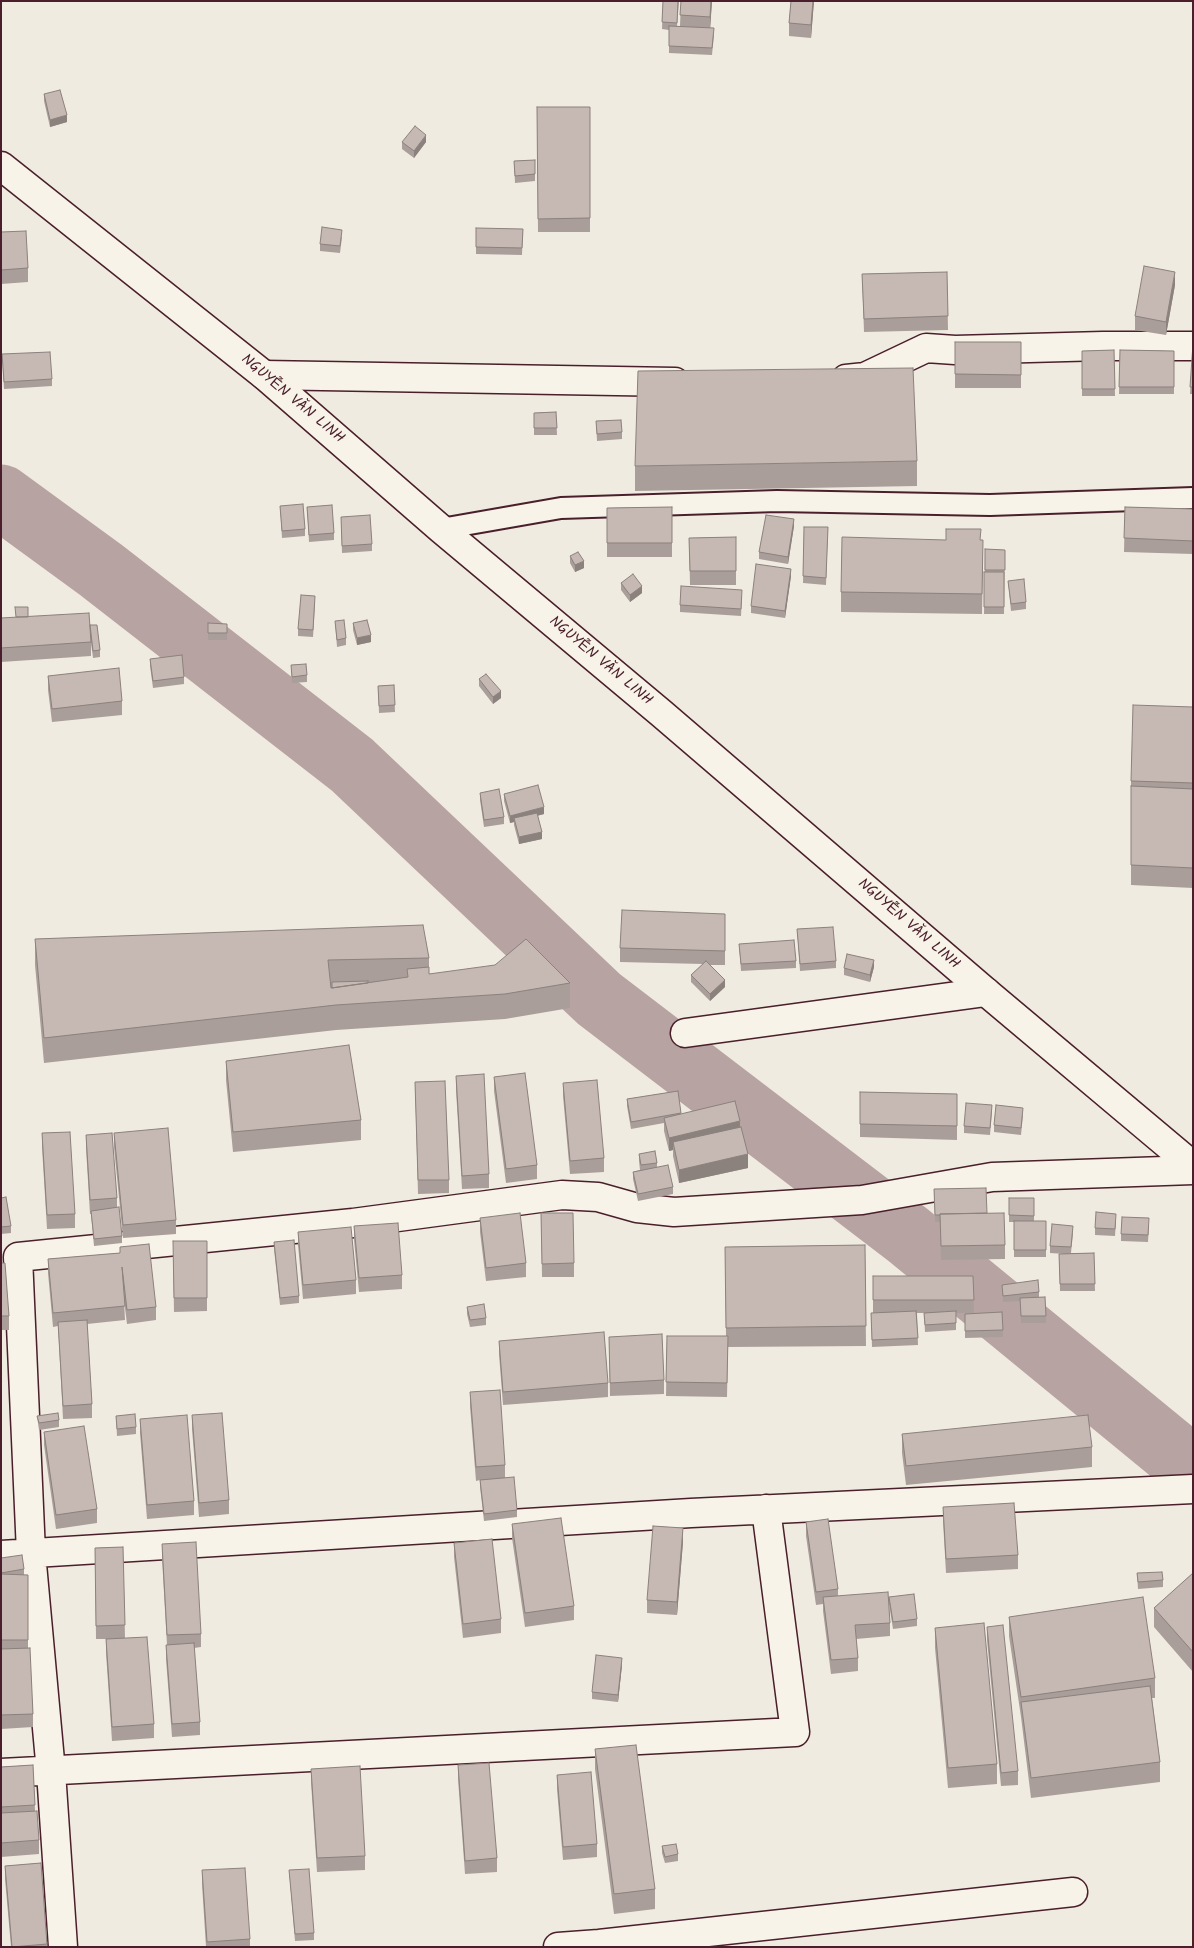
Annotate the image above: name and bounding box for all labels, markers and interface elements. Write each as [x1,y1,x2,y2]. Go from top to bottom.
street label: NGUYỄN VĂN LINH [237,352,347,448]
street label: NGUYỄN VĂN LINH [545,614,655,710]
street label: NGUYỄN VĂN LINH [853,876,963,974]

